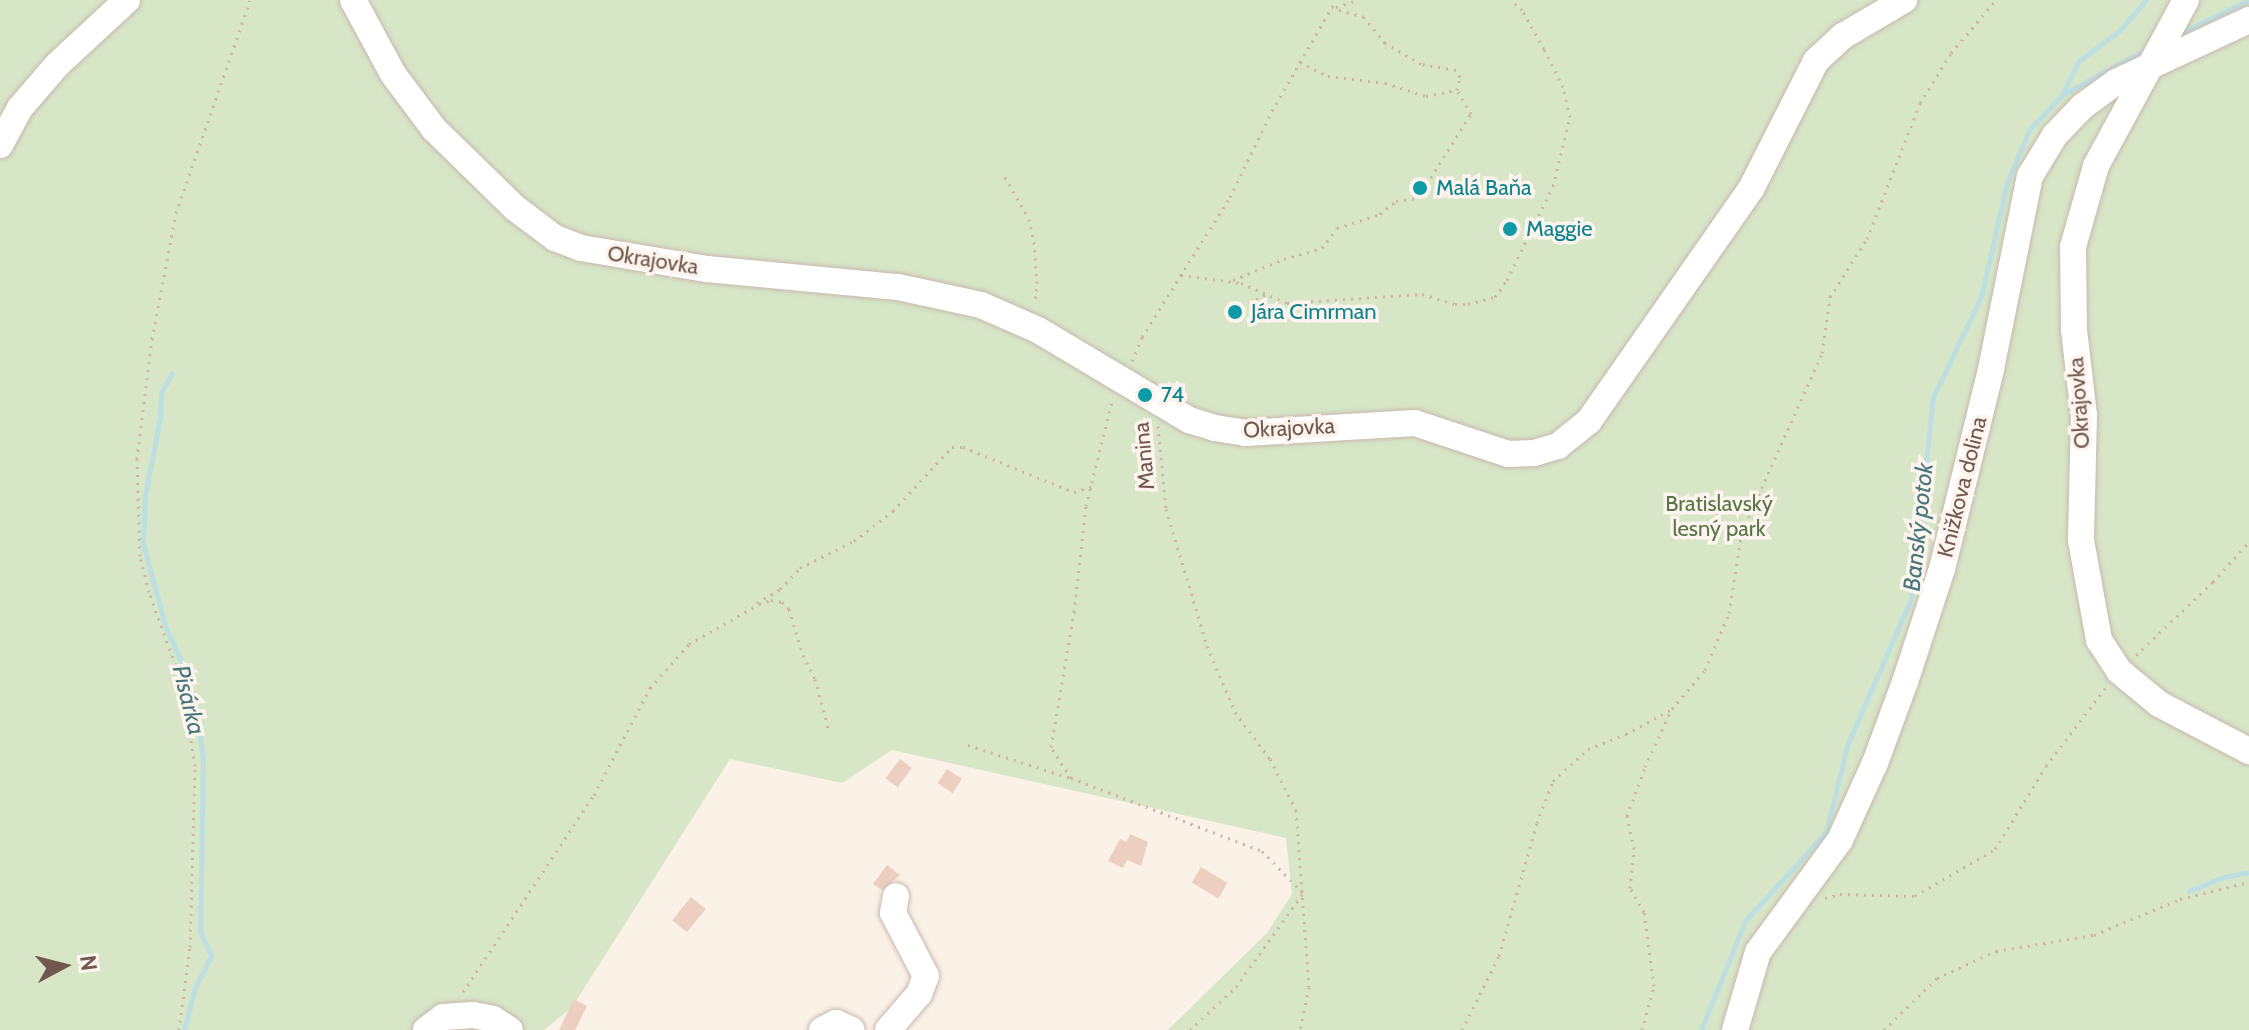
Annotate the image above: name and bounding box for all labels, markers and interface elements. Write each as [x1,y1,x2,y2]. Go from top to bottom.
place label: Malá Baňa [1436,175,1532,201]
marker: Malá Baňa [1411,179,1429,197]
place label: Maggie [1526,216,1593,242]
marker: Maggie [1501,220,1519,238]
street label: Okrajovka [606,240,700,280]
place label: Jára Cimrman [1251,299,1377,325]
marker: Jára Cimrman [1226,303,1244,321]
street label: Okrajovka [2063,356,2095,450]
place label: 74 [1161,382,1184,408]
marker: 74 [1136,386,1154,404]
street label: Okrajovka [1243,412,1335,444]
street label: Knižkova dolina [1932,414,1992,560]
street label: Manina [1128,421,1160,491]
water label: Banský potok [1897,461,1939,593]
park label: Bratislavský lesný park [1665,490,1773,542]
water label: Pisárka [166,662,212,738]
north arrow [24,926,104,1006]
text: N [74,954,103,972]

